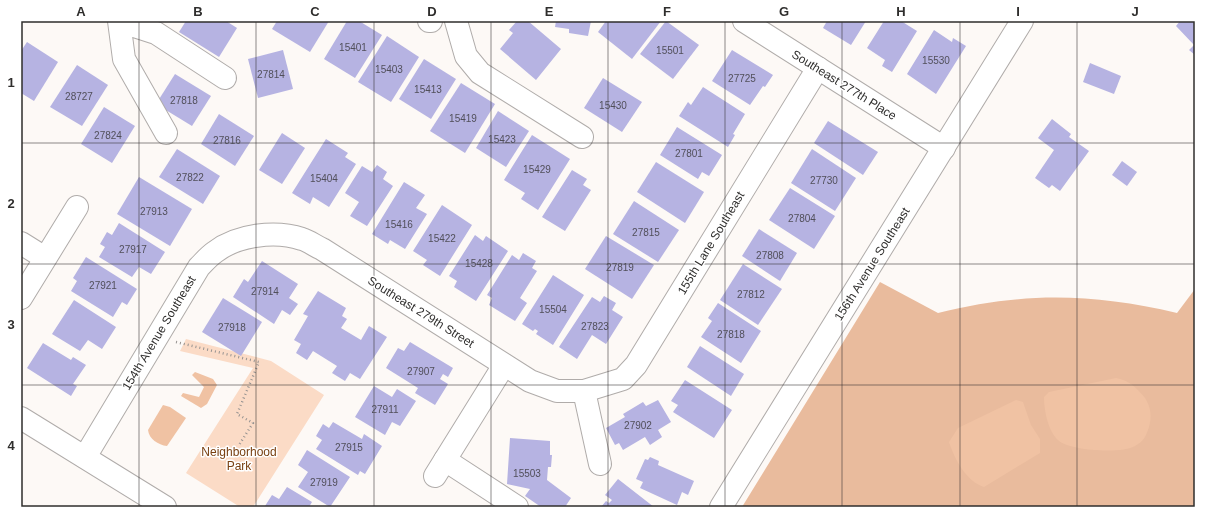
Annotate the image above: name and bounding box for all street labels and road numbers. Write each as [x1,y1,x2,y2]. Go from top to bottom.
street label: Southeast 277th Place [789,47,899,123]
street label: 155th Lane Southeast [675,188,748,297]
street label: 156th Avenue Southeast [831,204,913,323]
street label: 154th Avenue Southeast [119,273,199,393]
street label: Southeast 279th Street [365,274,477,351]

